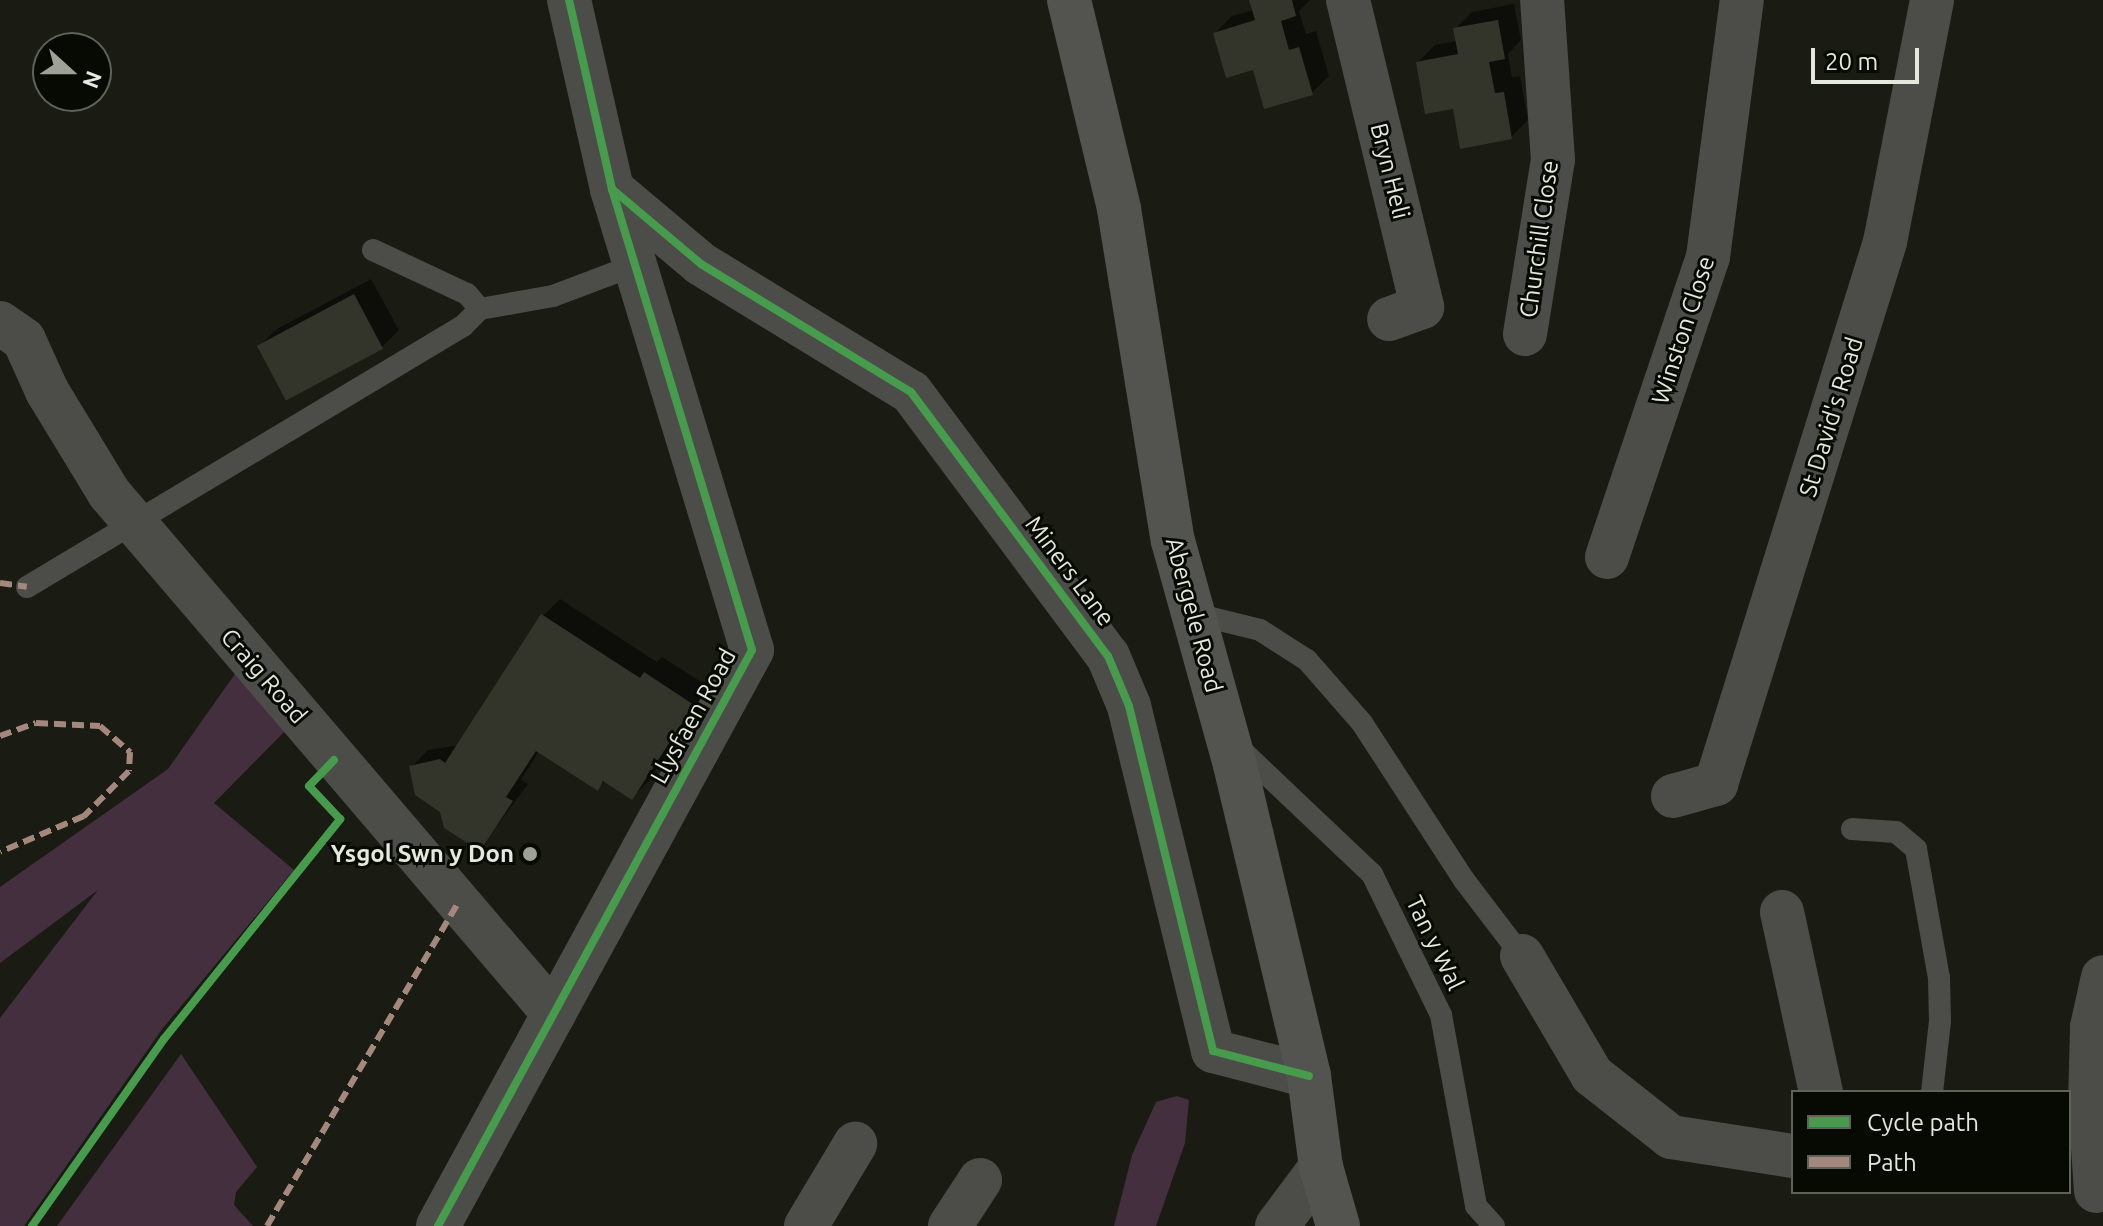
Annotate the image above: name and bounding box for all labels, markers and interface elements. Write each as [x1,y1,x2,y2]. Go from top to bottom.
north arrow [32,32,112,112]
scale bar [1815,32,1923,82]
text: 20 m [1825,48,1878,75]
text: N [78,68,108,92]
street label: Bryn Heli [1364,120,1416,222]
street label: Churchill Close [1514,158,1564,320]
street label: Winston Close [1646,252,1720,408]
street label: St David's Road [1793,334,1869,500]
street label: Miners Lane [1019,510,1121,632]
street label: Abergele Road [1159,534,1229,696]
street label: Craig Road [215,623,313,729]
street label: Llysfaen Road [644,644,742,788]
place label: Ysgol Swn y Don [331,840,514,868]
marker: Ysgol Swn y Don [521,845,539,863]
street label: Tan y Wal [1400,891,1470,995]
legend [1791,1090,2071,1194]
text: Cycle path [1867,1109,1979,1136]
text: Path [1867,1149,1917,1176]

